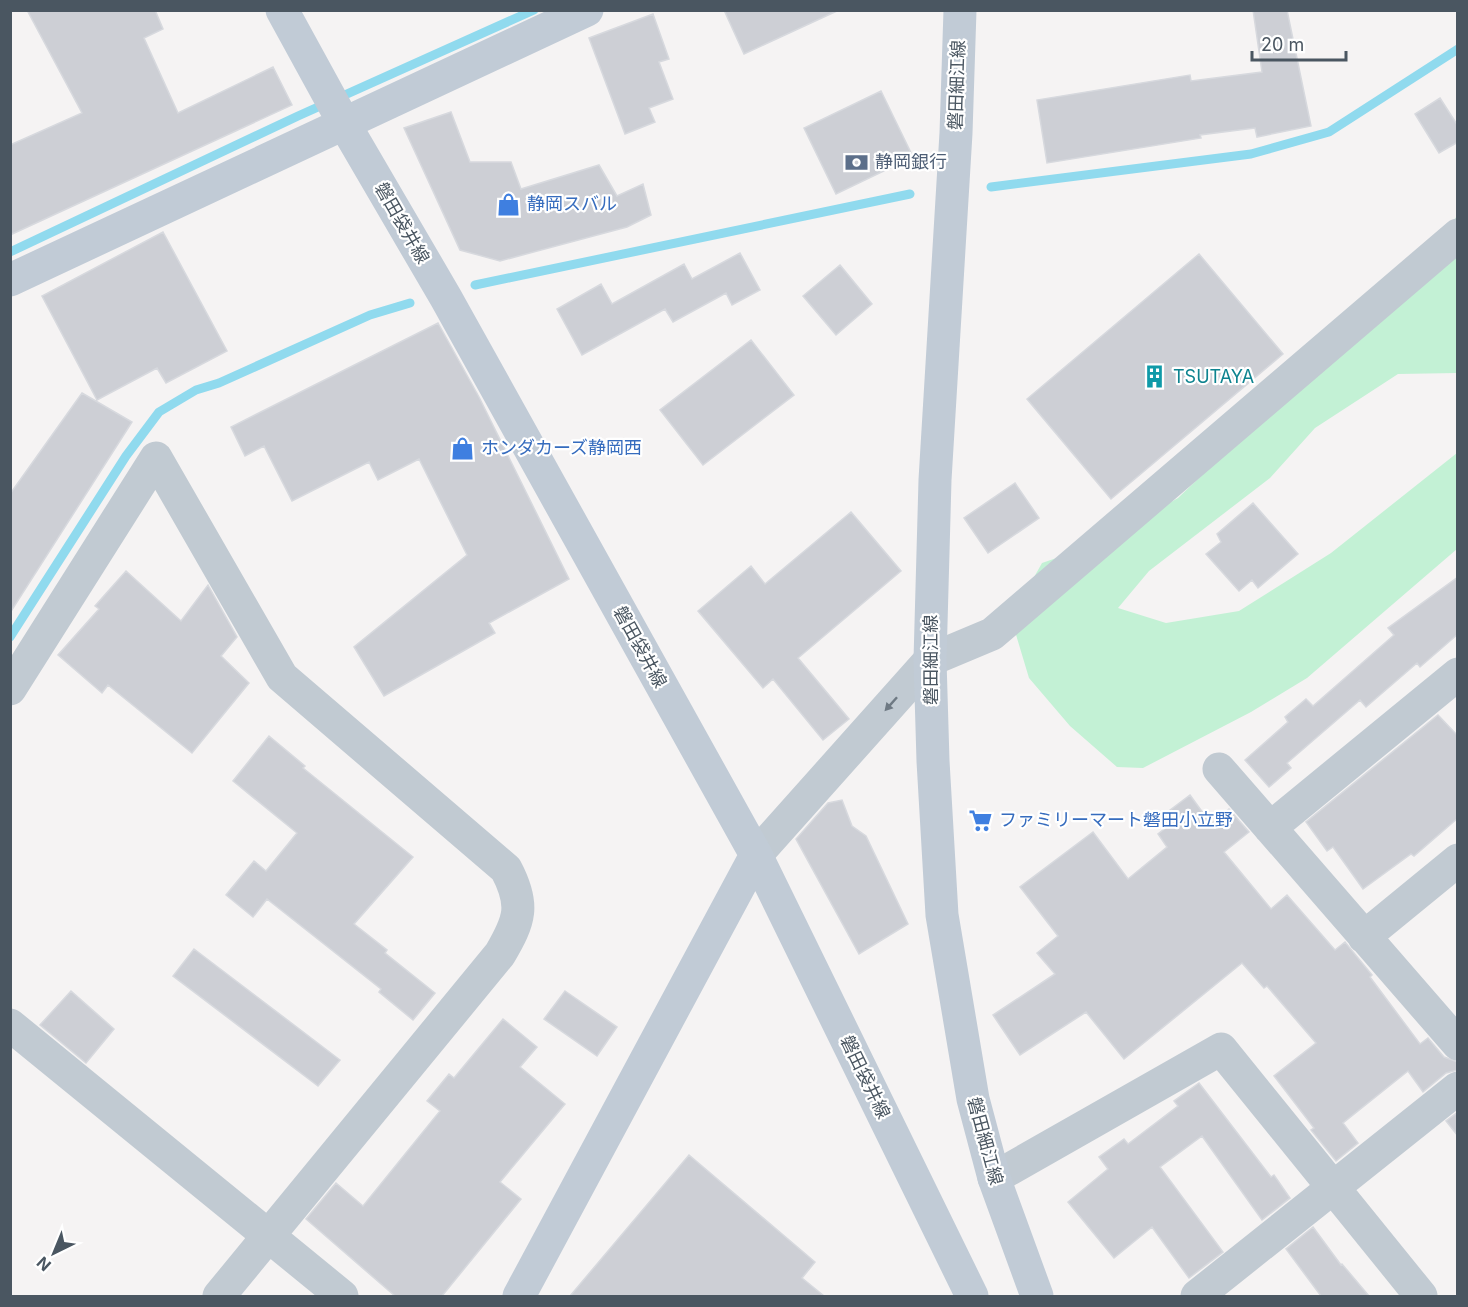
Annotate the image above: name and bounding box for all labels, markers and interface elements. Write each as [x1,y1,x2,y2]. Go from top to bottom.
scale bar [1252,24,1346,62]
text: 20 m [1261,34,1304,55]
street label: 磐田細江線 [944,40,969,130]
bank icon: 静岡銀行 [844,149,870,175]
place label: 静岡銀行 [875,151,947,172]
street label: 磐田袋井線 [371,179,434,267]
shop icon: 静岡スバル [496,191,522,217]
place label: 静岡スバル [527,193,617,214]
building icon: TSUTAYA [1142,364,1168,390]
place label: TSUTAYA [1173,366,1254,387]
shop icon: ホンダカーズ静岡西 [450,435,476,461]
place label: ホンダカーズ静岡西 [481,437,642,458]
street label: 磐田袋井線 [609,602,671,691]
street label: 磐田細江線 [920,615,941,705]
one-way arrow [885,696,898,711]
supermarket icon: ファミリーマート磐田小立野 [968,807,994,833]
place label: ファミリーマート磐田小立野 [999,809,1233,830]
street label: 磐田袋井線 [836,1032,895,1122]
street label: 磐田細江線 [964,1095,1007,1187]
north arrow [24,1223,84,1283]
text: N [32,1252,55,1275]

